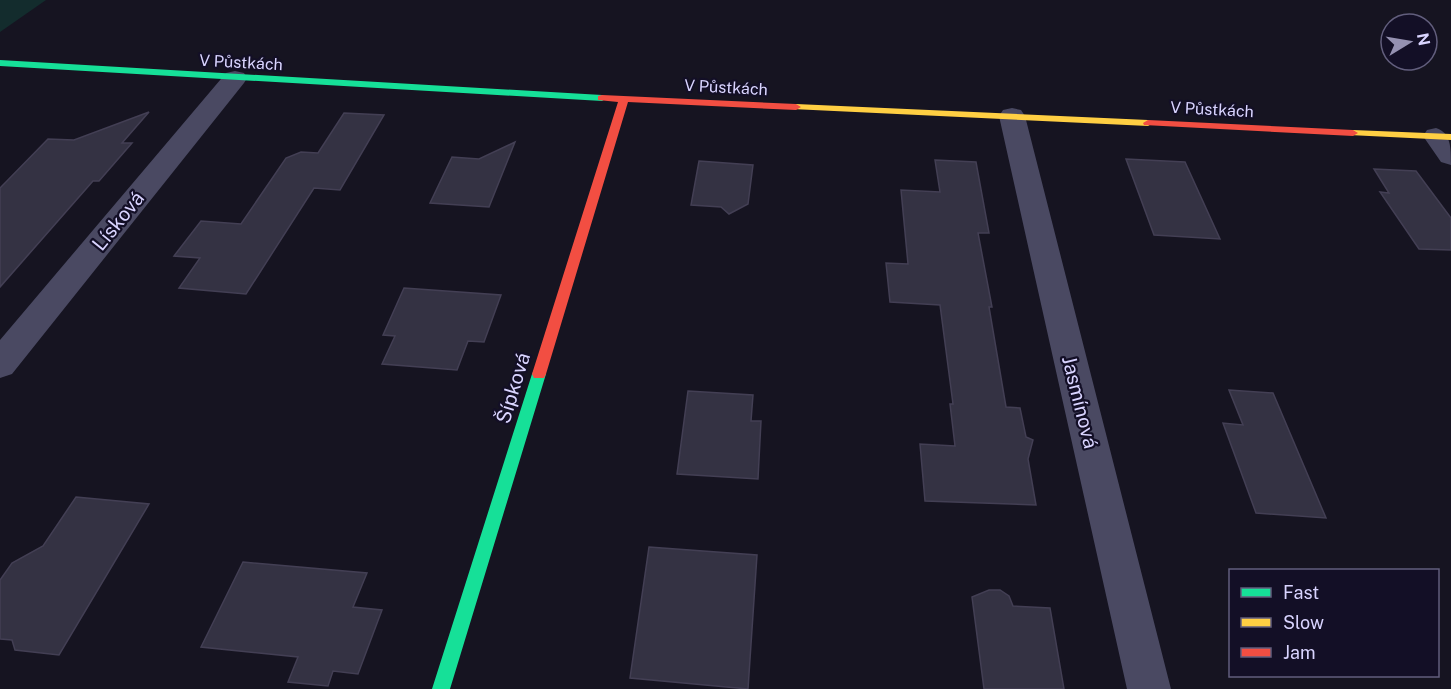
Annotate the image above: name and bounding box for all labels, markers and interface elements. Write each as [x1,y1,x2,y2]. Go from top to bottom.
north arrow [1379,12,1439,72]
text: N [1413,31,1434,47]
street label: V Půstkách [199,51,283,74]
street label: V Půstkách [684,76,768,99]
street label: V Půstkách [1170,98,1254,121]
street label: Lísková [87,187,149,255]
street label: Šípková [491,350,535,426]
street label: Jasmínová [1057,353,1103,451]
legend [1229,569,1439,677]
text: Fast [1283,582,1319,603]
text: Slow [1283,612,1324,633]
text: Jam [1283,642,1316,663]

